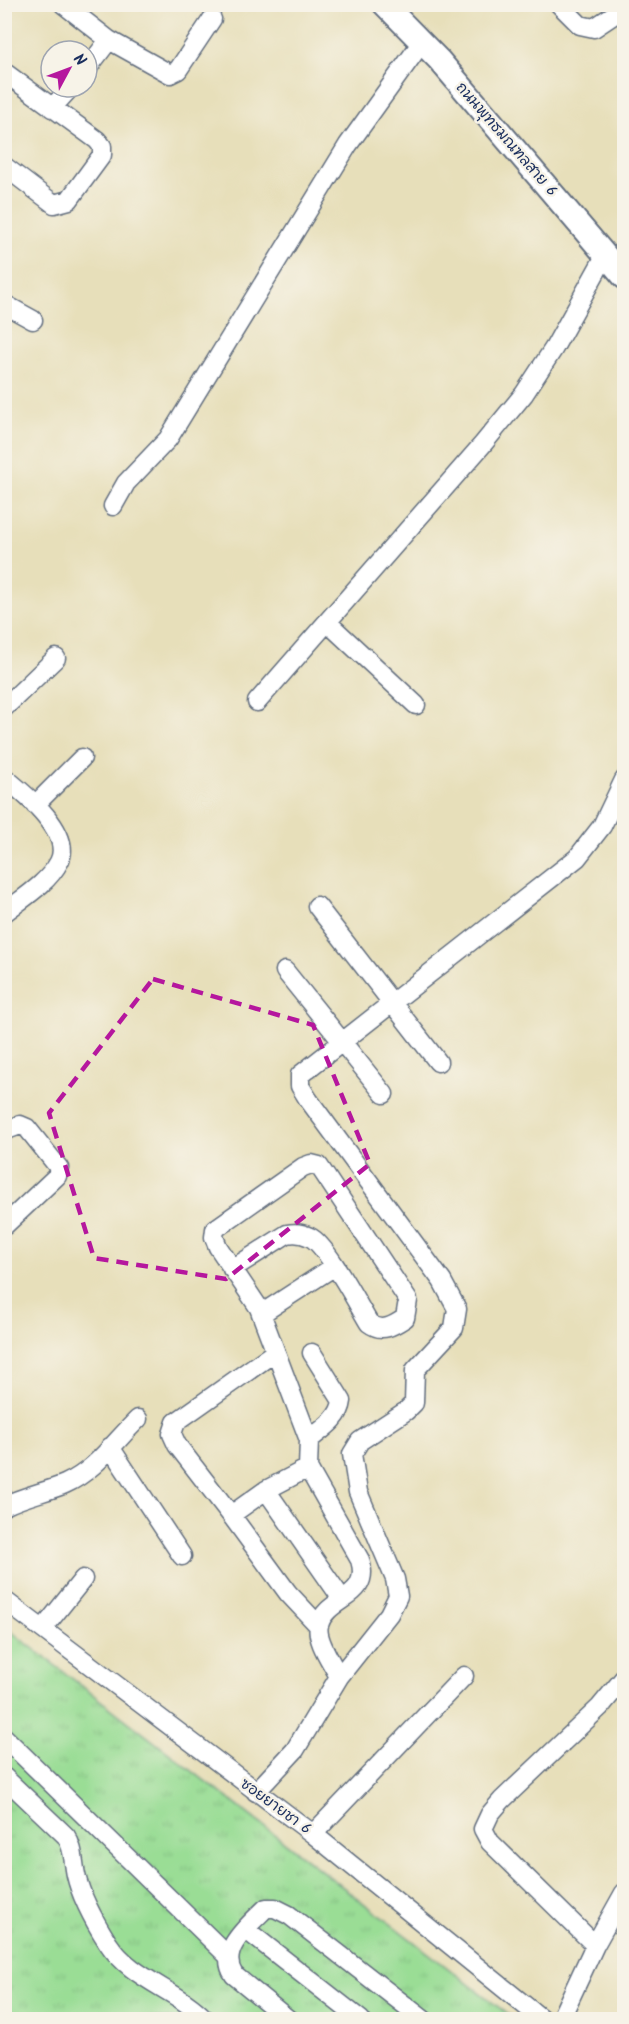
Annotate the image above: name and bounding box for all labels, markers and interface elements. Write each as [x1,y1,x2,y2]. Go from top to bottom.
north arrow [39,39,99,99]
text: N [66,48,92,72]
street label: ถนนพุทธมณฑลสาย 6 [450,77,563,202]
street label: ซอยยายชา 6 [235,1773,316,1841]

